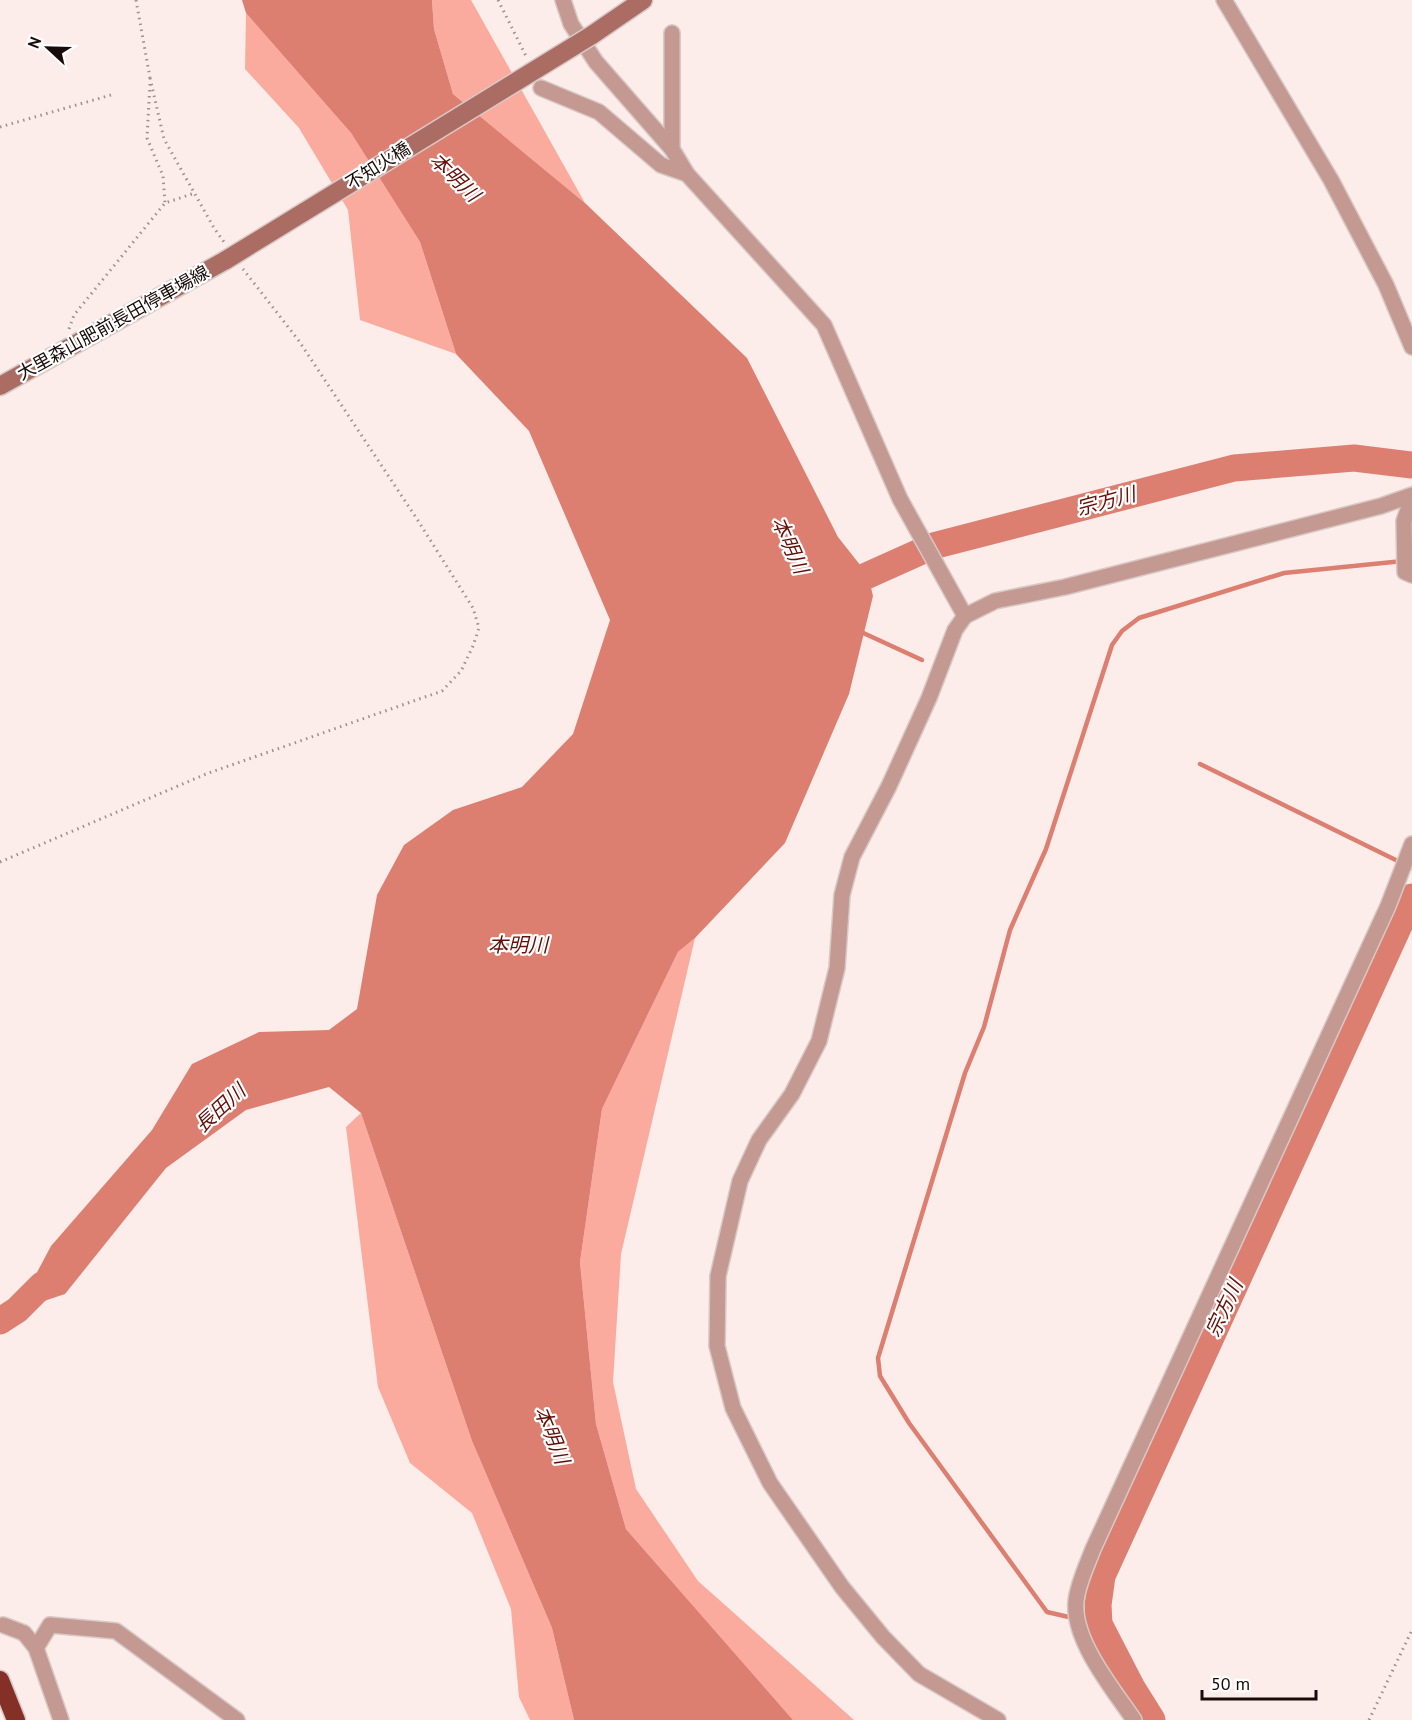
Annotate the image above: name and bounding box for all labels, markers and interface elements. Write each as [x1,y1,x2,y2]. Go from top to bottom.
north arrow [18,18,78,78]
text: N [23,34,45,51]
street label: 不知火橋 [341,137,414,194]
water label: 本明川 [424,147,487,209]
street label: 大里森山肥前長田停車場線 [13,260,213,385]
water label: 宗方川 [1074,480,1140,521]
water label: 本明川 [766,512,815,580]
water label: 本明川 [488,932,550,958]
water label: 長田川 [189,1077,252,1138]
water label: 宗方川 [1200,1274,1249,1341]
water label: 本明川 [529,1402,576,1470]
scale bar [1202,1663,1316,1701]
text: 50 m [1211,1672,1250,1695]

